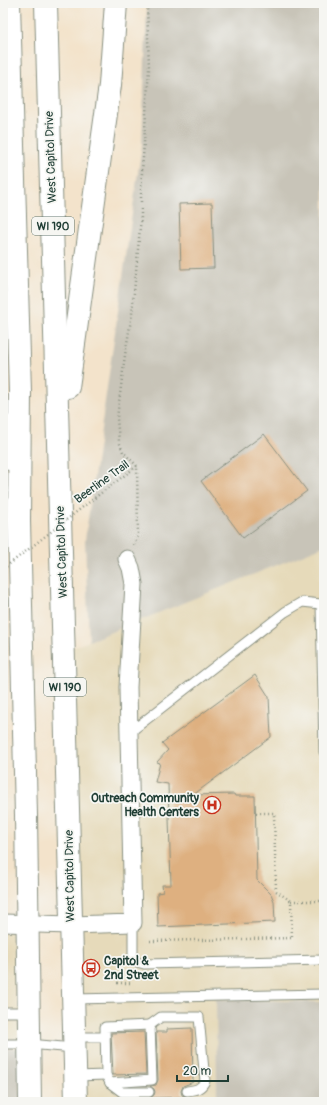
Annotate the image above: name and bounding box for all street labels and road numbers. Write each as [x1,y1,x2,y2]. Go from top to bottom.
street label: West Capitol Drive [42,111,60,203]
road number: WI 190 [32,217,74,235]
street label: Beerline Trail [72,457,133,507]
street label: West Capitol Drive [53,506,71,598]
road number: WI 190 [44,678,86,696]
street label: West Capitol Drive [62,830,78,922]

